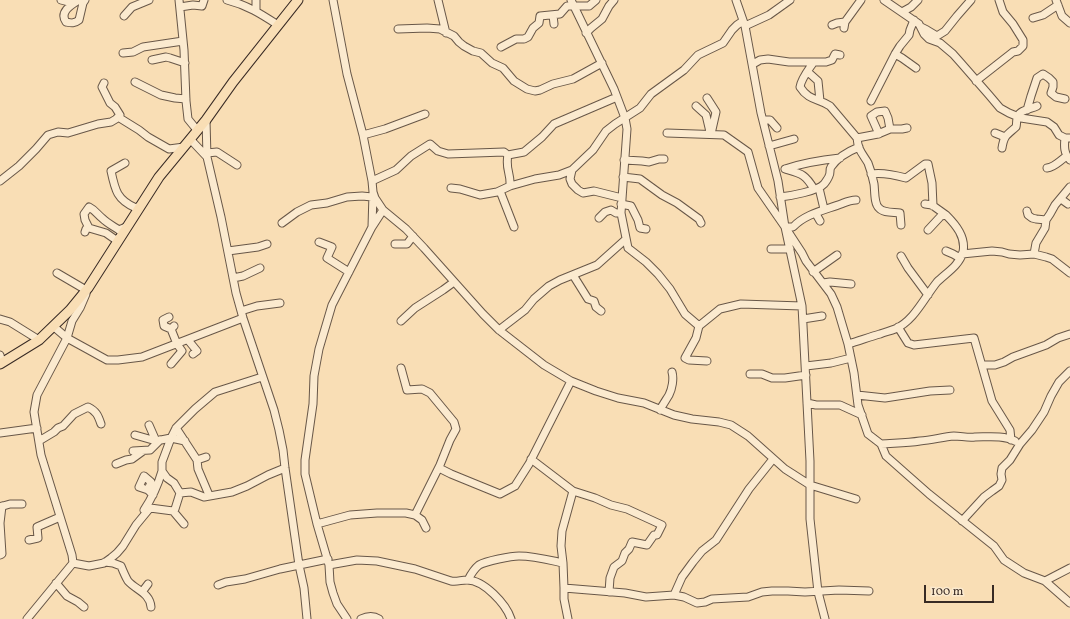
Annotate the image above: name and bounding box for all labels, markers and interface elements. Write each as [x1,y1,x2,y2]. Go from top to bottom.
scale bar [926,577,996,603]
text: 100 m [931,584,963,600]

